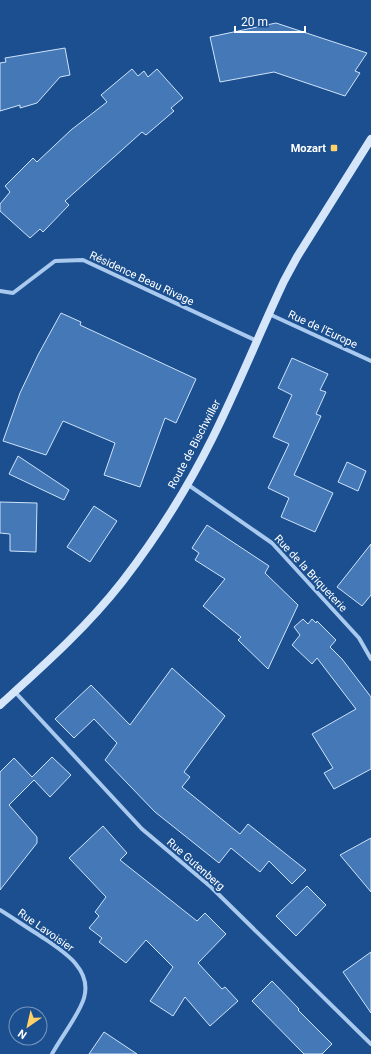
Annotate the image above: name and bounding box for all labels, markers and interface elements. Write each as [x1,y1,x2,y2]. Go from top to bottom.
scale bar [235,8,305,34]
text: 20 m [241,15,268,29]
place label: Mozart [291,142,326,155]
marker: Mozart [329,143,339,153]
street label: Résidence Beau Rivage [88,249,196,308]
street label: Rue de l'Europe [286,308,360,351]
street label: Route de Bischwiller [165,397,224,491]
street label: Rue de la Briqueterie [272,532,350,615]
street label: Rue Gutenberg [164,836,227,893]
street label: Rue Lavoisier [15,906,76,955]
north arrow [8,1006,48,1046]
text: N [16,1026,30,1041]

